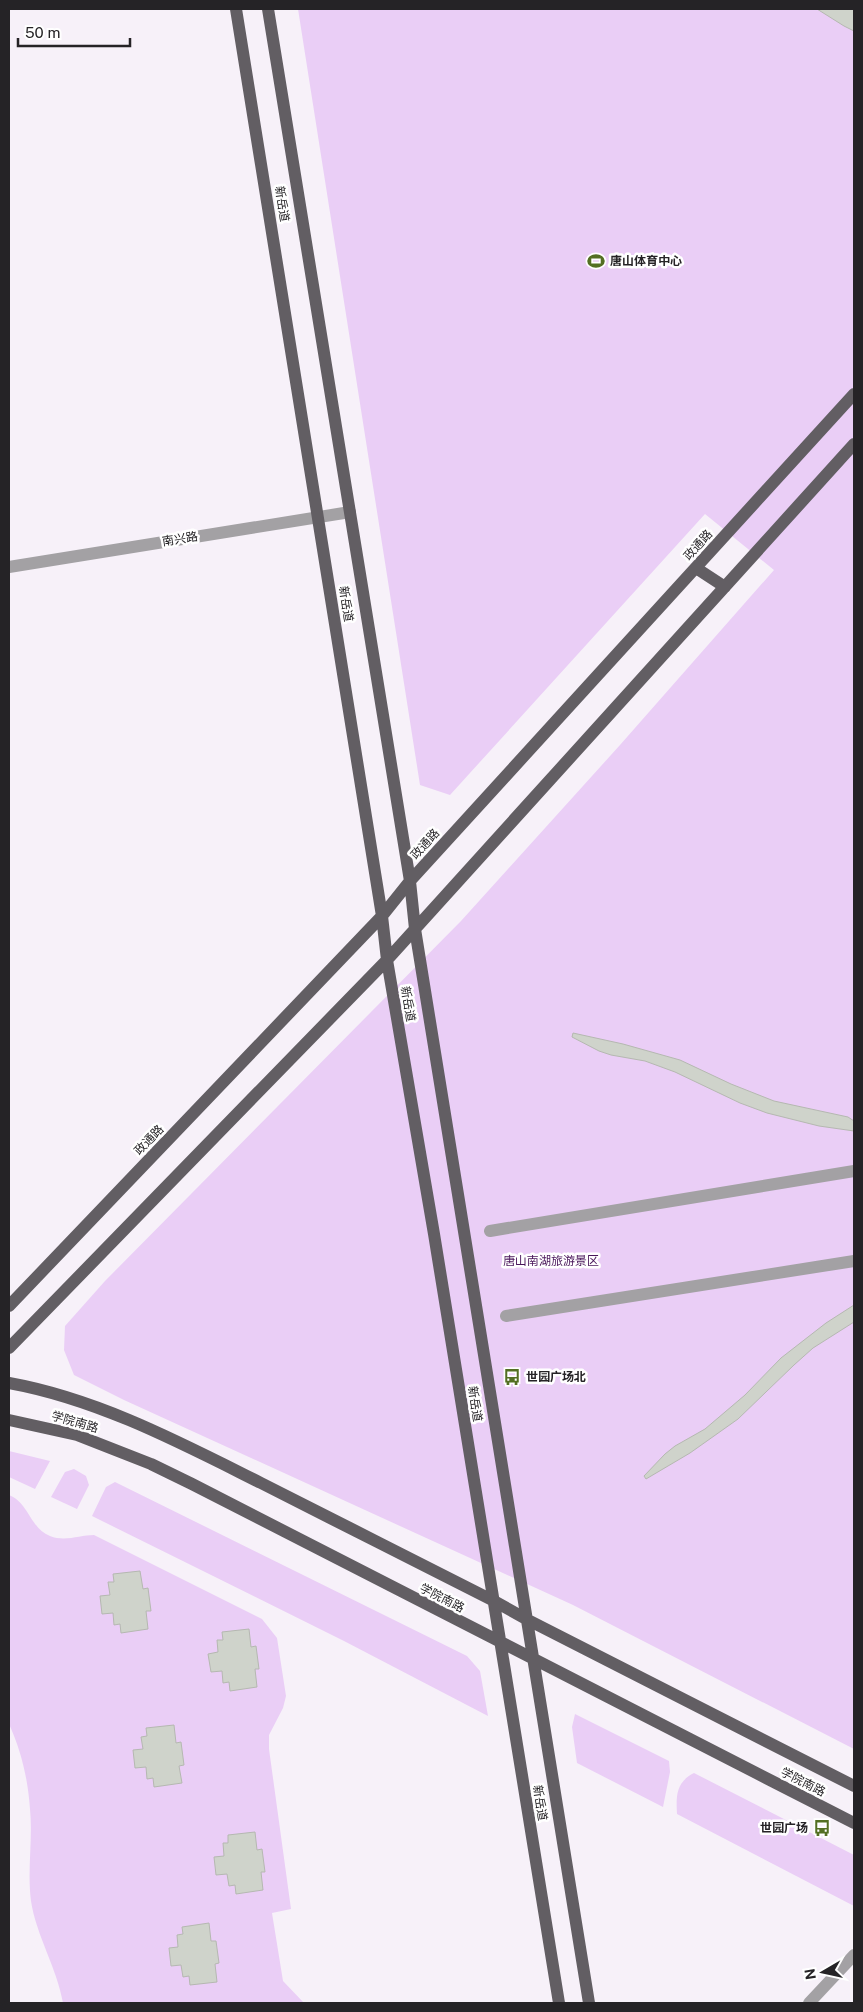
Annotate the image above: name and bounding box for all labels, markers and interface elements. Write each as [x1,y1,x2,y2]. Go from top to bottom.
scale bar [18,15,130,47]
text: 50 m [25,24,60,41]
street label: 新岳道 [272,185,292,223]
sports icon: 唐山体育中心 [586,251,606,271]
place label: 唐山体育中心 [610,254,682,268]
street label: 政通路 [681,527,715,563]
street label: 南兴路 [161,529,199,549]
street label: 新岳道 [336,585,356,623]
street label: 政通路 [408,826,442,862]
street label: 新岳道 [398,985,418,1023]
street label: 政通路 [131,1122,167,1158]
park label: 唐山南湖旅游景区 [503,1254,599,1268]
bus stop icon: 世园广场北 [502,1367,522,1387]
place label: 世园广场北 [526,1370,586,1384]
street label: 新岳道 [465,1385,485,1423]
street label: 学院南路 [50,1409,100,1435]
street label: 学院南路 [417,1581,467,1615]
street label: 学院南路 [778,1765,828,1799]
street label: 新岳道 [530,1784,550,1822]
bus stop icon: 世园广场 [812,1818,832,1838]
place label: 世园广场 [760,1821,808,1835]
north arrow [798,1947,848,1997]
text: N [801,1967,819,1981]

